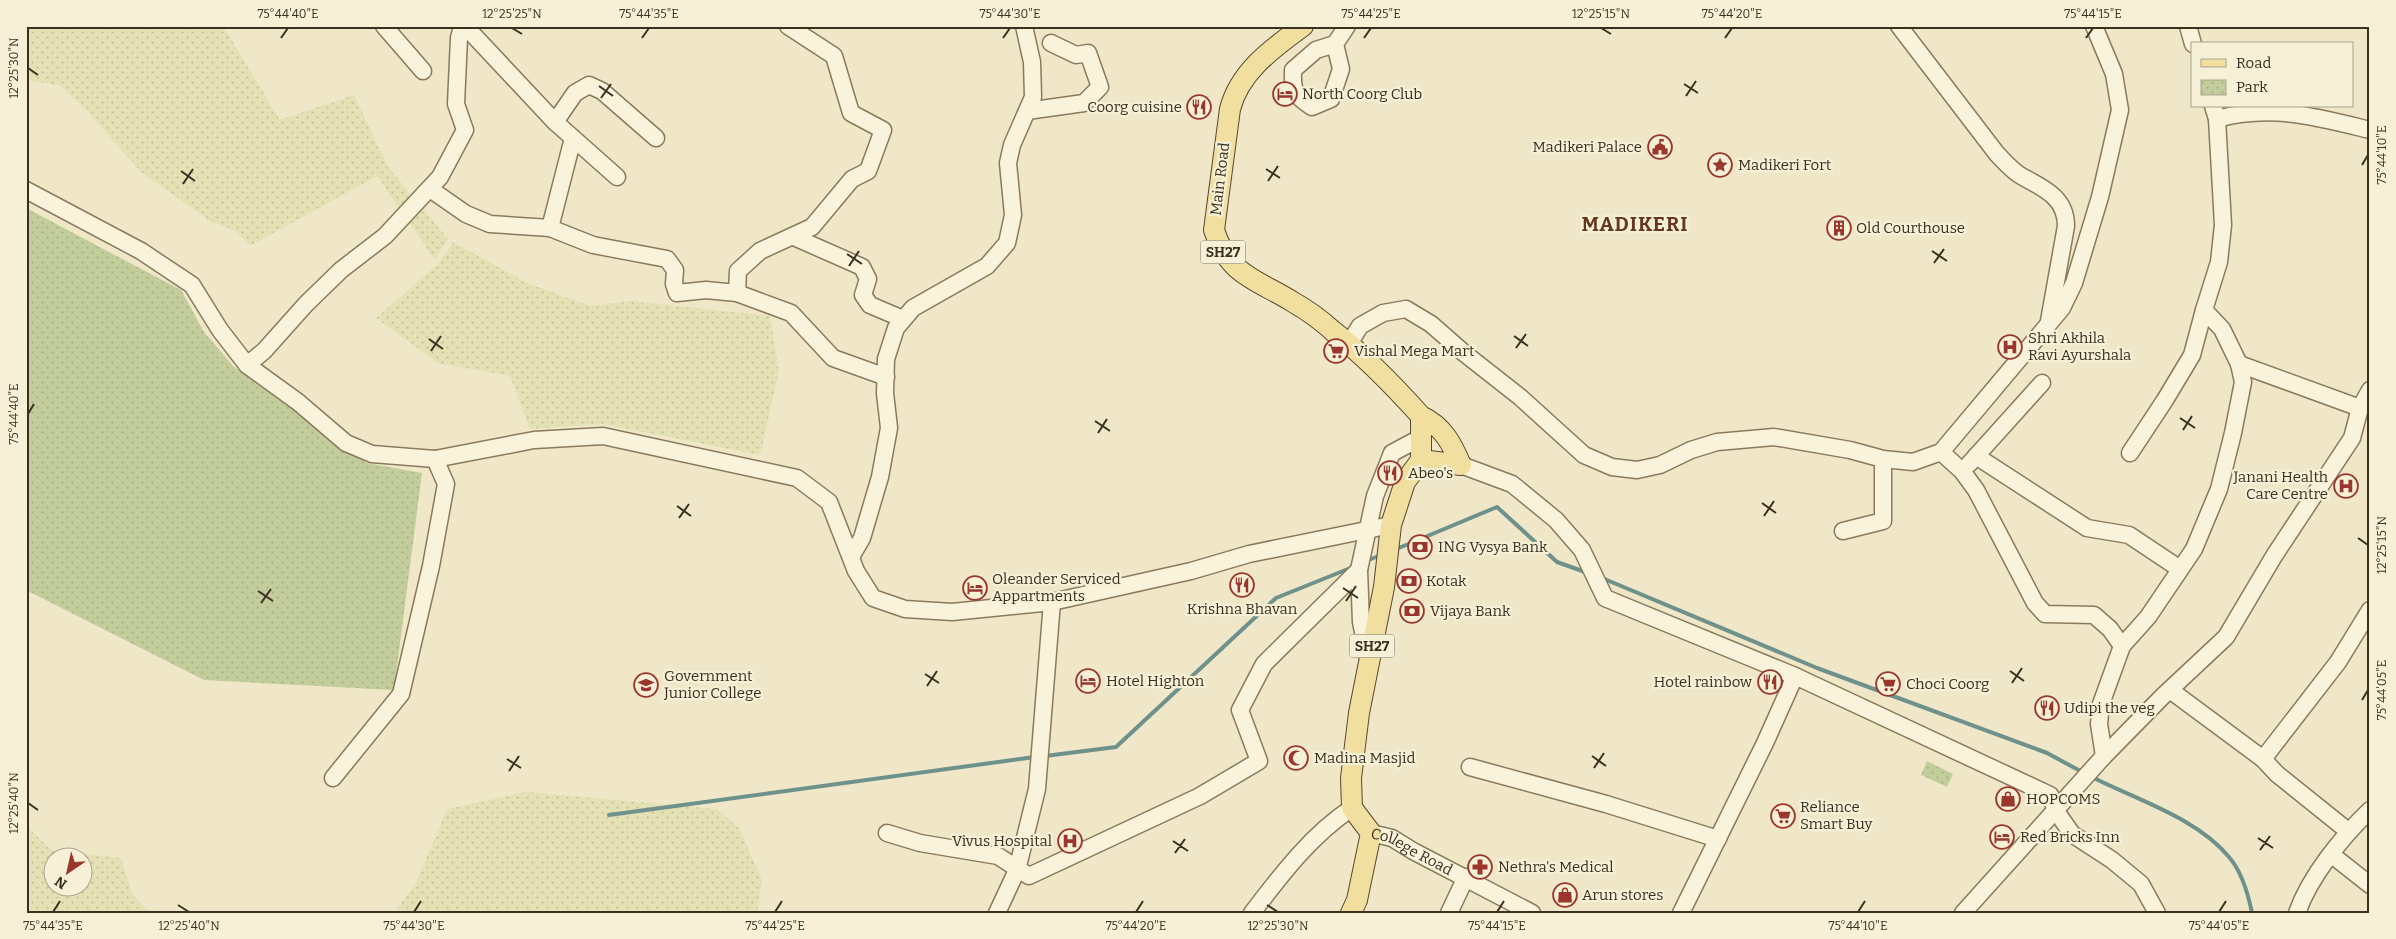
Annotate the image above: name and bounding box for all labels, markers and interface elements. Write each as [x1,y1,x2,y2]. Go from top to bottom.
text: 75°44'40"E [258,7,318,21]
text: 12°25'25"N [482,7,542,21]
text: 75°44'35"E [619,7,679,21]
text: 75°44'30"E [980,7,1040,21]
text: 75°44'25"E [1341,7,1401,21]
text: 12°25'15"N [1572,7,1630,21]
text: 75°44'20"E [1702,7,1762,21]
text: 75°44'15"E [2064,7,2122,21]
text: 12°25'30"N [7,37,21,99]
legend [2191,42,2354,108]
text: Road [2236,54,2271,72]
text: Park [2236,78,2268,96]
hotel icon: North Coorg Club [1272,81,1298,107]
place label: North Coorg Club [1302,85,1422,103]
restaurant icon: Coorg cuisine [1186,94,1212,120]
place label: Coorg cuisine [1087,98,1182,116]
text: 75°44'10"E [2375,126,2389,184]
public building icon: Madikeri Palace [1647,134,1673,160]
place label: Madikeri Palace [1533,138,1642,156]
street label: Main Road [1207,141,1233,217]
place icon: Madikeri Fort [1707,152,1733,178]
place label: Madikeri Fort [1738,156,1832,174]
district label: MADIKERI [1581,212,1689,236]
building icon: Old Courthouse [1826,215,1852,241]
place label: Old Courthouse [1856,219,1965,237]
road number: SH27 [1200,240,1246,264]
place label: Shri Akhila Ravi Ayurshala [2028,329,2131,364]
hospital icon: Shri Akhila Ravi Ayurshala [1997,334,2023,360]
supermarket icon: Vishal Mega Mart [1323,338,1349,364]
place label: Vishal Mega Mart [1354,342,1475,360]
text: 75°44'40"E [7,384,21,444]
restaurant icon: Abeo's [1377,460,1403,486]
place label: Abeo's [1408,464,1453,482]
place label: Janani Health Care Centre [2232,468,2329,503]
hospital icon: Janani Health Care Centre [2333,473,2359,499]
text: 12°25'15"N [2375,516,2389,574]
bank icon: ING Vysya Bank [1407,534,1433,560]
place label: ING Vysya Bank [1438,538,1548,556]
bank icon: Kotak [1396,568,1422,594]
place label: Oleander Serviced Appartments [992,570,1121,605]
restaurant icon: Krishna Bhavan [1229,572,1255,598]
place label: Kotak [1426,572,1467,590]
hotel icon: Oleander Serviced Appartments [962,575,988,601]
bank icon: Vijaya Bank [1399,598,1425,624]
place label: Krishna Bhavan [1187,600,1298,618]
place label: Vijaya Bank [1430,602,1511,620]
road number: SH27 [1350,634,1394,658]
text: 75°44'05"E [2375,660,2389,720]
place label: Government Junior College [663,667,761,702]
hotel icon: Hotel Highton [1075,668,1101,694]
restaurant icon: Hotel rainbow [1757,669,1783,695]
supermarket icon: Choci Coorg [1875,671,1901,697]
school or university icon: Government Junior College [633,672,659,698]
place label: Hotel Highton [1106,672,1205,690]
place label: Hotel rainbow [1654,673,1753,691]
place label: Choci Coorg [1906,675,1989,693]
restaurant icon: Udipi the veg [2034,695,2060,721]
place label: Udipi the veg [2064,699,2155,717]
mosque icon: Madina Masjid [1283,745,1309,771]
place label: Madina Masjid [1314,749,1415,767]
text: 12°25'40"N [7,772,21,834]
shop icon: HOPCOMS [1995,786,2021,812]
place label: HOPCOMS [2026,790,2100,808]
place label: Reliance Smart Buy [1800,798,1873,833]
supermarket icon: Reliance Smart Buy [1770,803,1796,829]
street label: College Road [1369,824,1456,879]
hotel icon: Red Bricks Inn [1989,824,2015,850]
hospital icon: Vivus Hospital [1057,828,1083,854]
place label: Red Bricks Inn [2020,828,2120,846]
place label: Vivus Hospital [952,832,1052,850]
north arrow [42,846,92,896]
pharmacy icon: Nethra's Medical [1467,854,1493,880]
place label: Nethra's Medical [1498,858,1614,876]
text: N [52,872,70,892]
shop icon: Arun stores [1552,882,1578,908]
place label: Arun stores [1582,886,1663,904]
text: 75°44'35"E [23,919,83,933]
text: 12°25'40"N [158,919,220,933]
text: 75°44'30"E [384,919,444,933]
text: 75°44'25"E [745,919,805,933]
text: 75°44'20"E [1106,919,1166,933]
text: 12°25'30"N [1247,919,1309,933]
text: 75°44'15"E [1468,919,1526,933]
text: 75°44'10"E [1829,919,1887,933]
text: 75°44'05"E [2189,919,2249,933]

